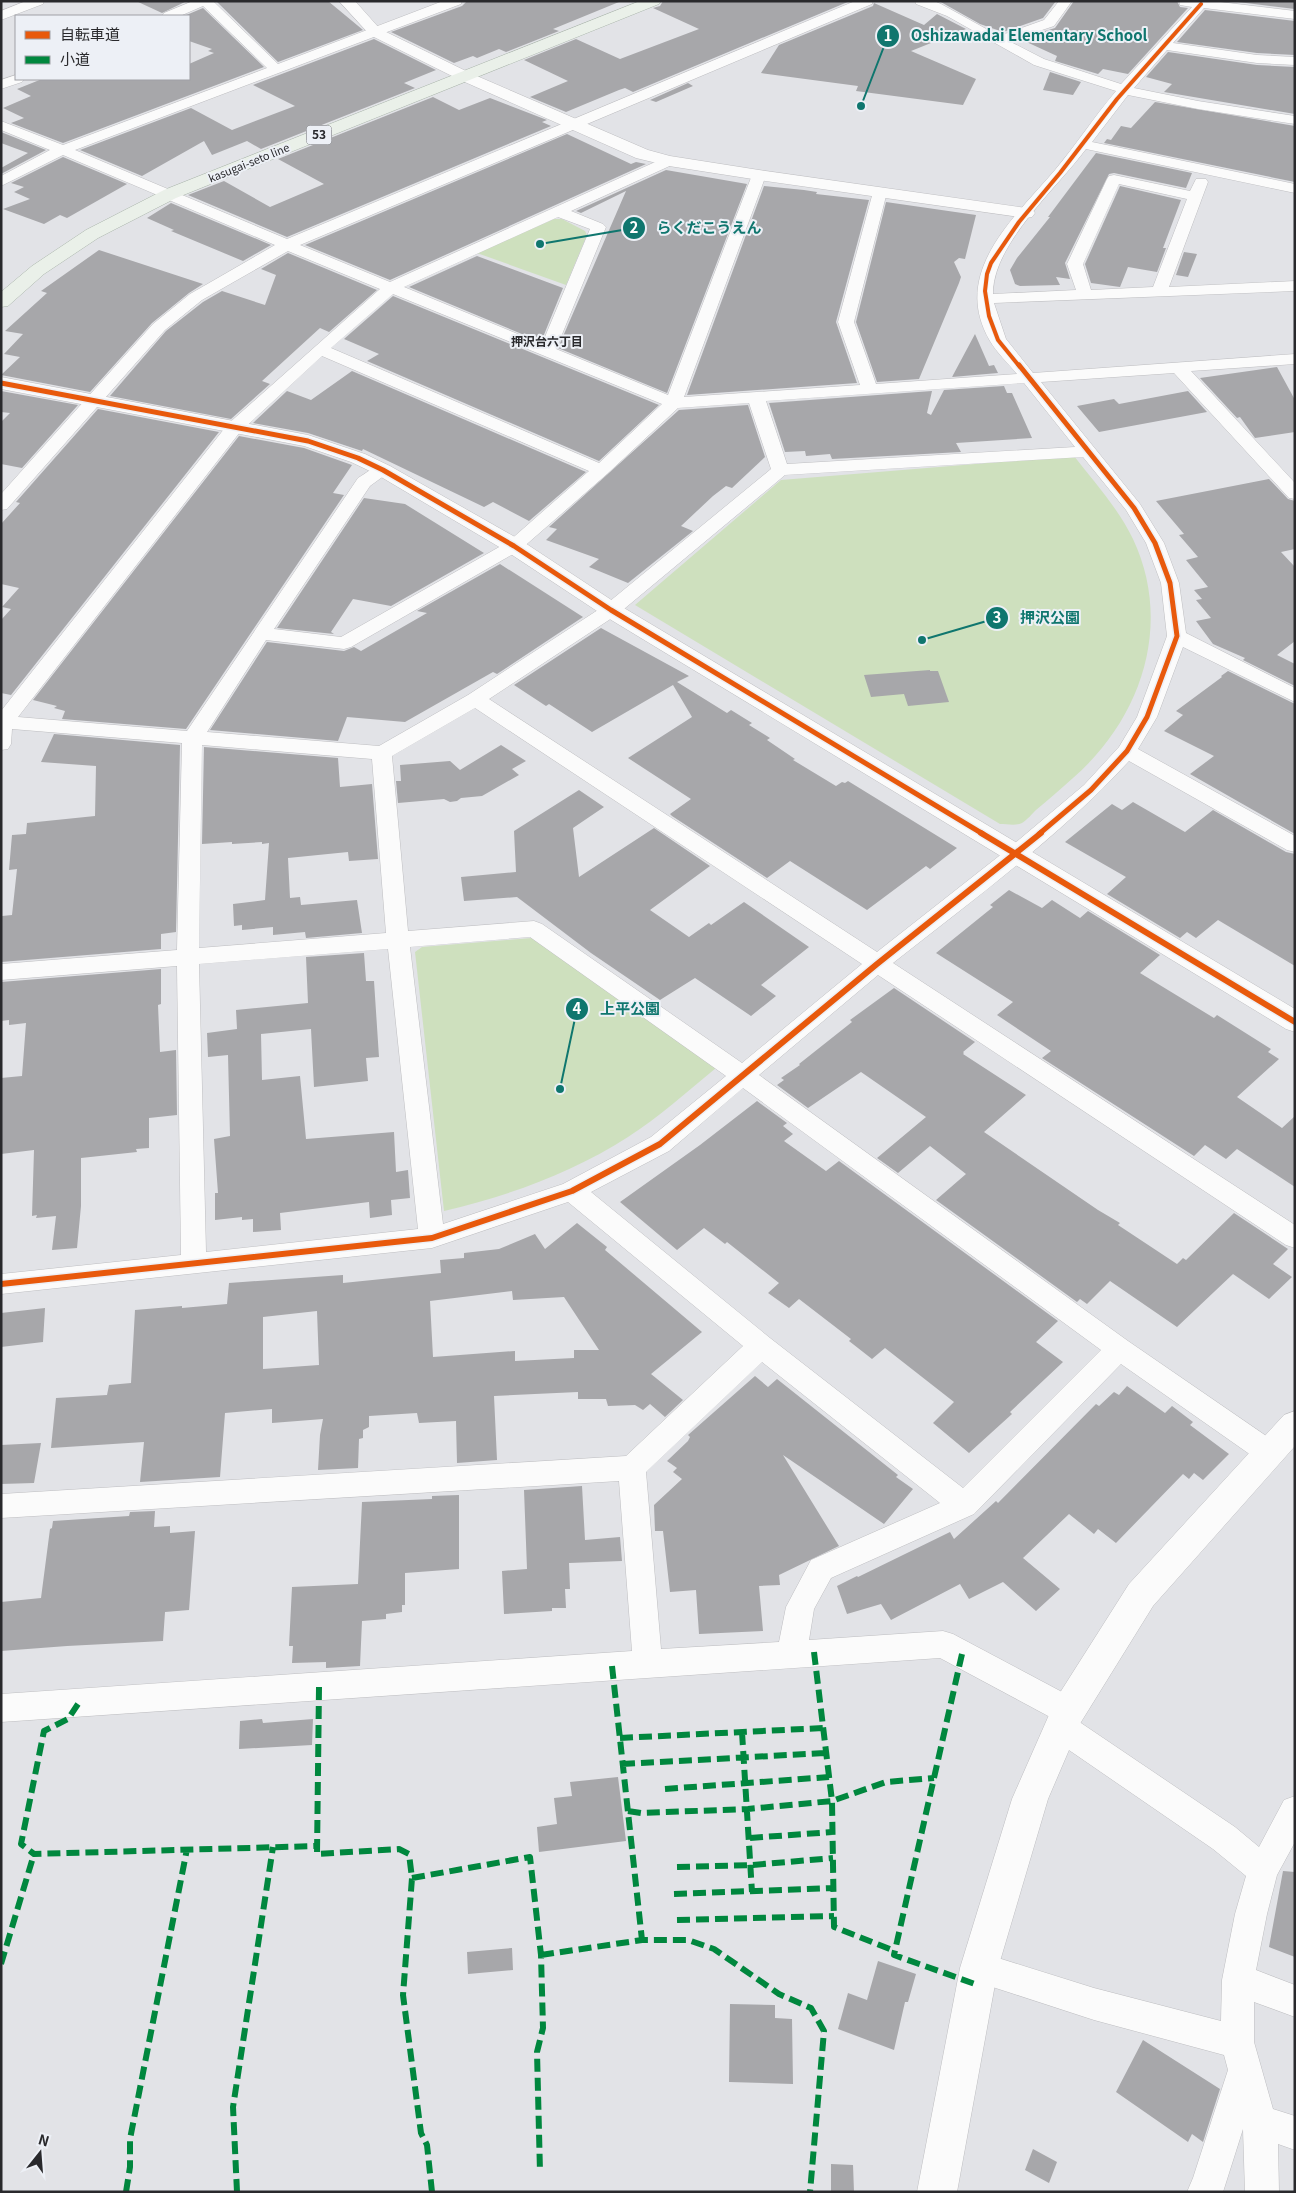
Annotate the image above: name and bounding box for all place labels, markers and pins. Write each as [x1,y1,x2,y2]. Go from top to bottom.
callout: Oshizawadai Elementary School [876,21,1157,51]
callout: らくだこうえん [622,213,772,243]
callout: 押沢公園 [985,603,1090,633]
callout: 上平公園 [565,994,670,1024]

